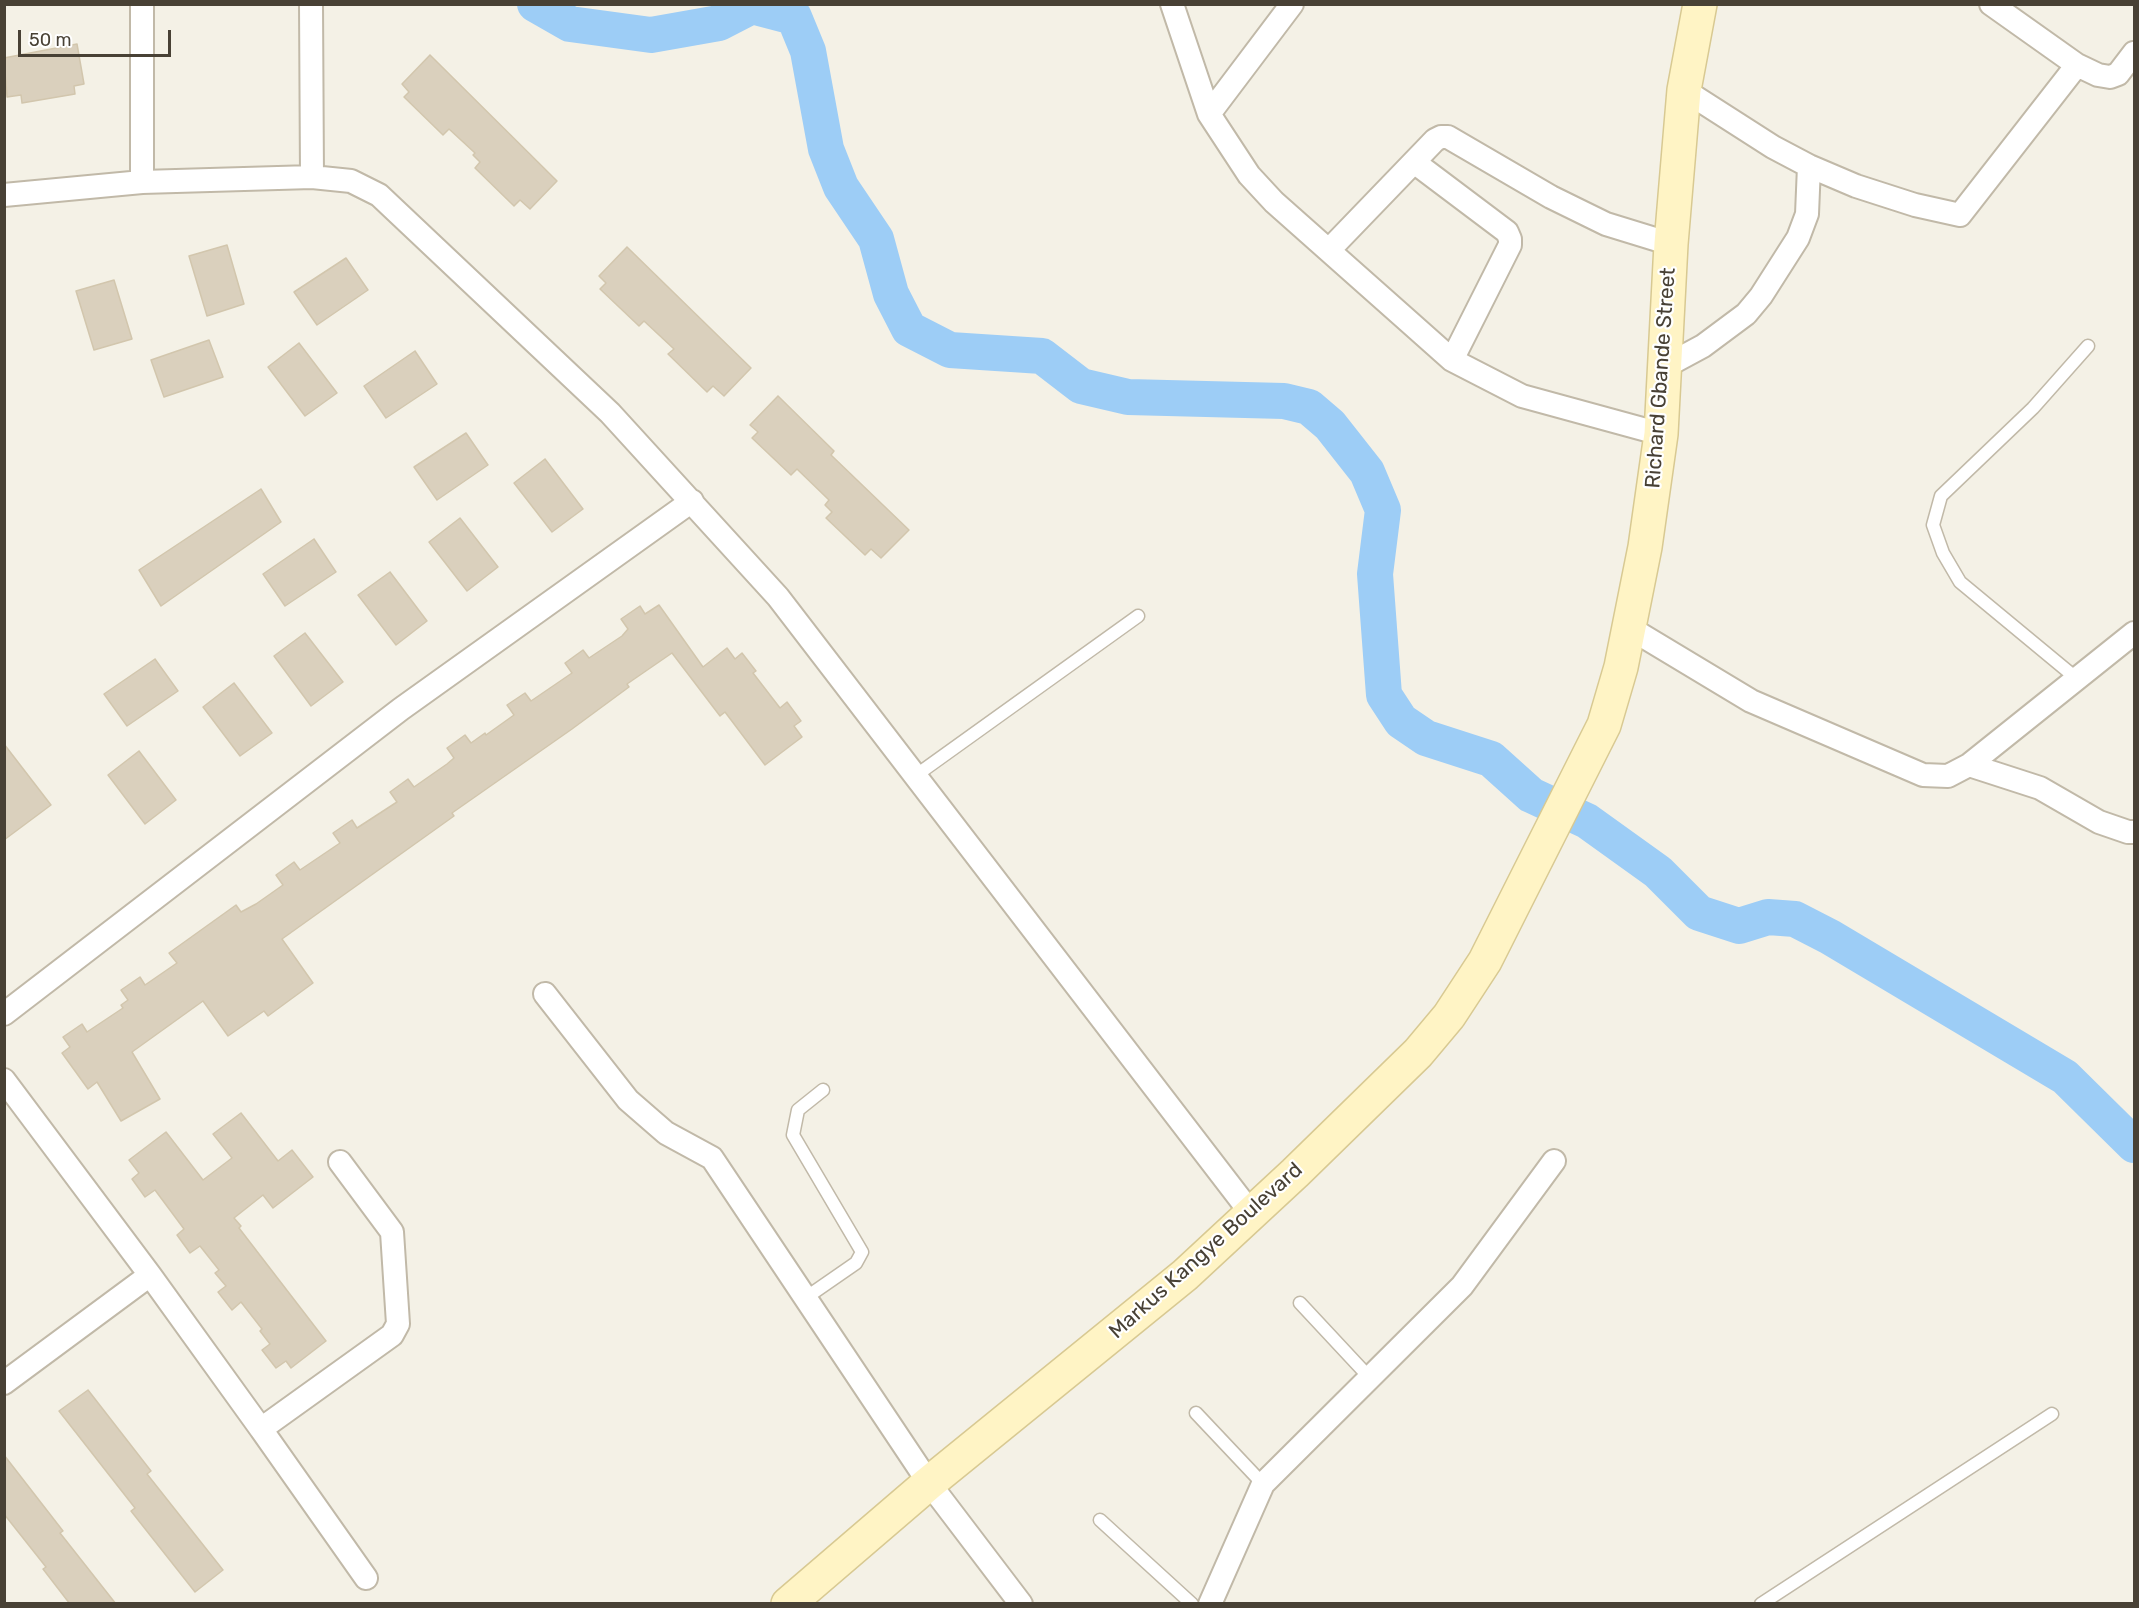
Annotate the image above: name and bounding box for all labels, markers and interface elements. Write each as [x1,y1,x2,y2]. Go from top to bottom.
scale bar [21,18,174,56]
text: 50 m [29,29,72,51]
street label: Richard Gbande Street [1641,267,1681,489]
street label: Markus Kangye Boulevard [1104,1158,1308,1344]

